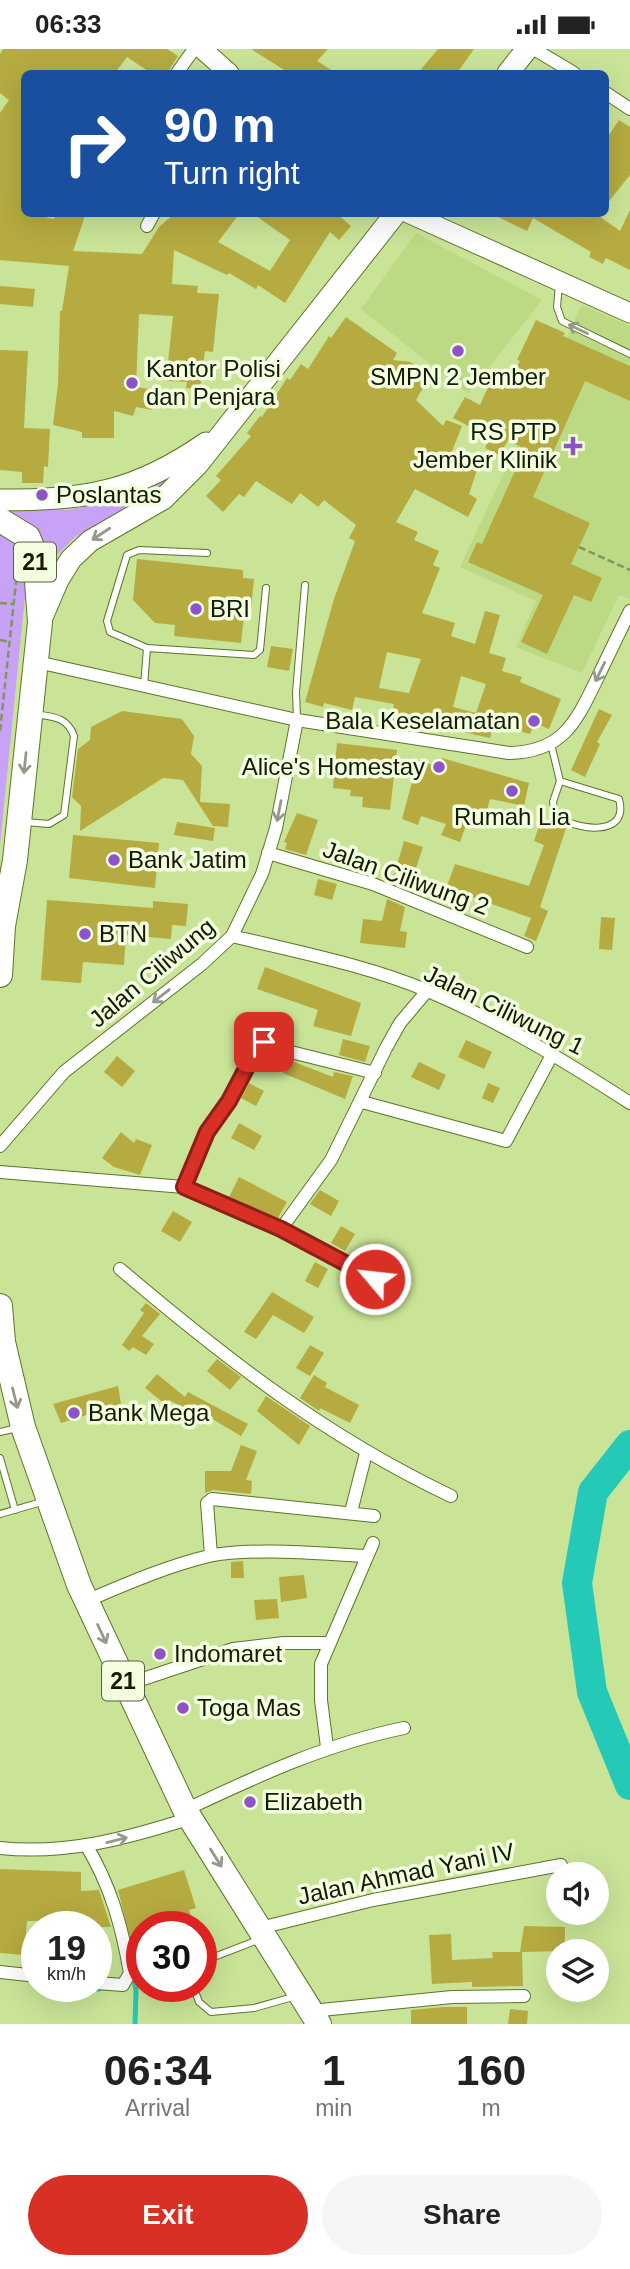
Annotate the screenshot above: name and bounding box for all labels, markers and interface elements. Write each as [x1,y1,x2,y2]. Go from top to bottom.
text: 06:33 [35,9,102,39]
icon: right [49,98,140,189]
text: 90 m [164,98,276,152]
text: Turn right [164,155,300,191]
one-way arrow [568,321,589,335]
marker: SMPN 2 Jember [450,343,466,359]
place label: Kantor Polisi dan Penjara [146,355,281,410]
place label: SMPN 2 Jember [370,363,546,390]
marker: Kantor Polisi dan Penjara [124,375,140,391]
place label: RS PTP Jember Klinik [413,418,558,473]
marker: RS PTP Jember Klinik [563,436,583,456]
place label: Poslantas [56,481,161,508]
marker: Poslantas [34,487,50,503]
one-way arrow [92,527,111,542]
road number: 21 [14,543,56,582]
place label: BRI [210,595,250,622]
marker: BRI [188,601,204,617]
one-way arrow [593,661,607,682]
place label: Bala Keselamatan [325,707,520,734]
marker: Bala Keselamatan [526,713,542,729]
one-way arrow [18,751,31,773]
place label: Alice's Homestay [242,753,425,780]
marker: Alice's Homestay [431,759,447,775]
marker: Rumah Lia [504,783,520,799]
one-way arrow [272,799,286,822]
place label: Rumah Lia [454,803,571,830]
street label: Jalan Ciliwung 2 [319,835,493,920]
place label: Bank Jatim [128,846,247,873]
marker: Bank Jatim [106,852,122,868]
street label: Jalan Ciliwung [84,913,220,1033]
place label: BTN [99,920,147,947]
marker: BTN [77,926,93,942]
street label: Jalan Ciliwung 1 [420,959,589,1060]
one-way arrow [152,989,170,1004]
pin [234,1012,294,1072]
icon: arrive [245,1023,283,1061]
position arrow [338,1242,412,1316]
one-way arrow [9,1386,22,1408]
place label: Bank Mega [88,1399,210,1426]
marker: Bank Mega [66,1405,82,1421]
one-way arrow [96,1623,109,1644]
place label: Indomaret [174,1640,282,1667]
marker: Indomaret [152,1646,168,1662]
road number: 21 [102,1661,144,1701]
place label: Toga Mas [197,1694,301,1721]
marker: Toga Mas [175,1700,191,1716]
place label: Elizabeth [264,1788,363,1815]
marker: Elizabeth [242,1794,258,1810]
one-way arrow [105,1833,127,1846]
street label: Jalan Ahmad Yani IV [295,1837,517,1910]
one-way arrow [209,1848,223,1868]
map controls [546,1862,609,2002]
button: sound [546,1862,609,1925]
speed limit sign: 30 [126,1911,217,2002]
text: 19 [47,1928,86,1967]
button: layers [546,1939,609,2002]
text: km/h [47,1964,86,1984]
text: 06:34 [104,2047,211,2094]
text: 1 [322,2047,345,2094]
text: 160 [456,2047,526,2094]
text: Arrival [125,2095,190,2121]
text: min [315,2095,352,2121]
text: m [482,2095,501,2121]
button: Exit [28,2175,308,2255]
button: Share [322,2175,602,2255]

